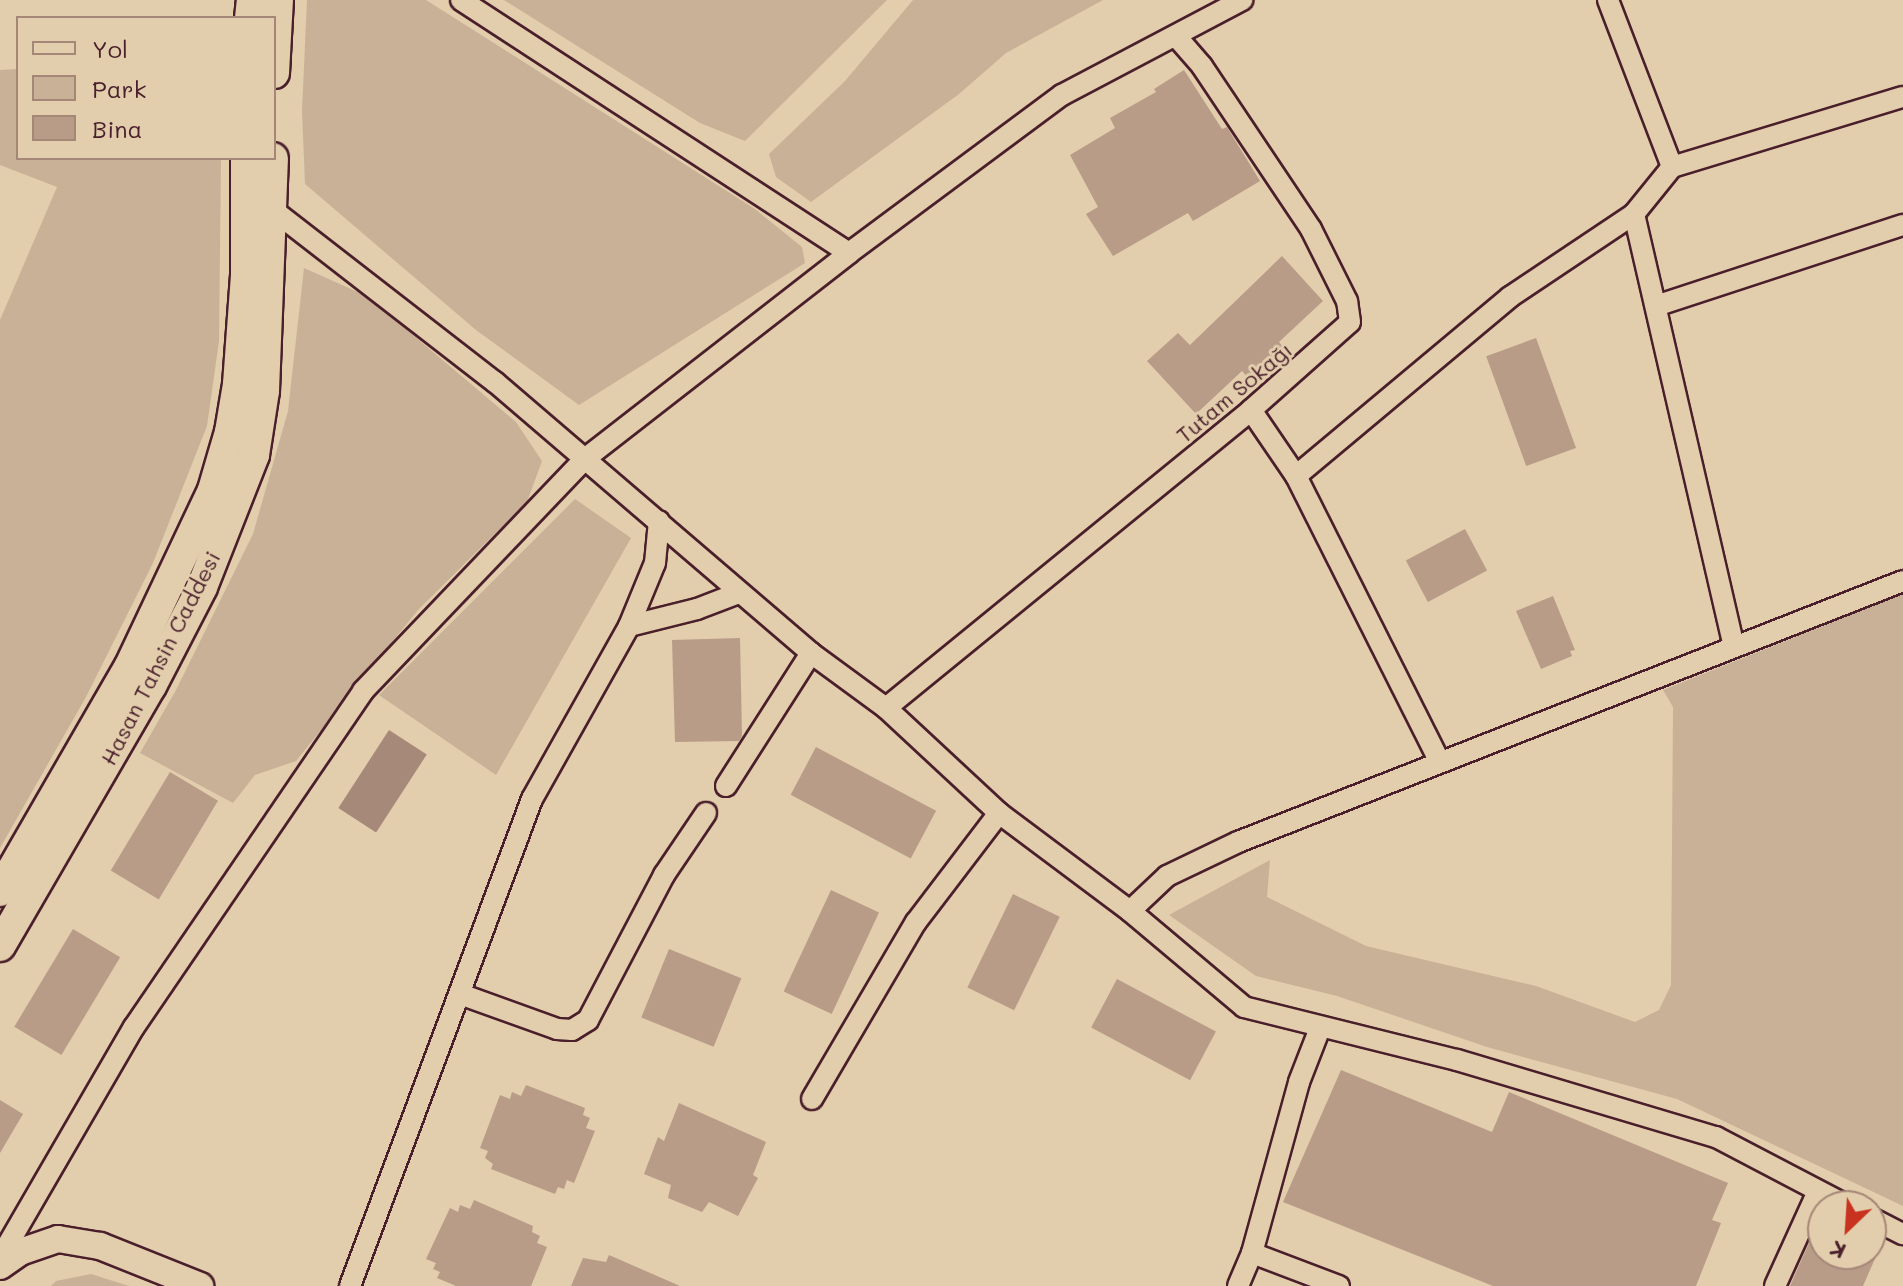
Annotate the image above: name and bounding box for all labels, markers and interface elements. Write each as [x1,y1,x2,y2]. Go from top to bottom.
legend [16,16,276,160]
text: Yol [92,33,128,64]
text: Park [92,73,146,104]
text: Bina [92,113,143,144]
street label: Tutam Sokağı [1171,336,1297,448]
street label: Hasan Tahsin Caddesi [95,547,225,769]
north arrow [1807,1190,1887,1270]
text: K [1825,1234,1850,1267]

